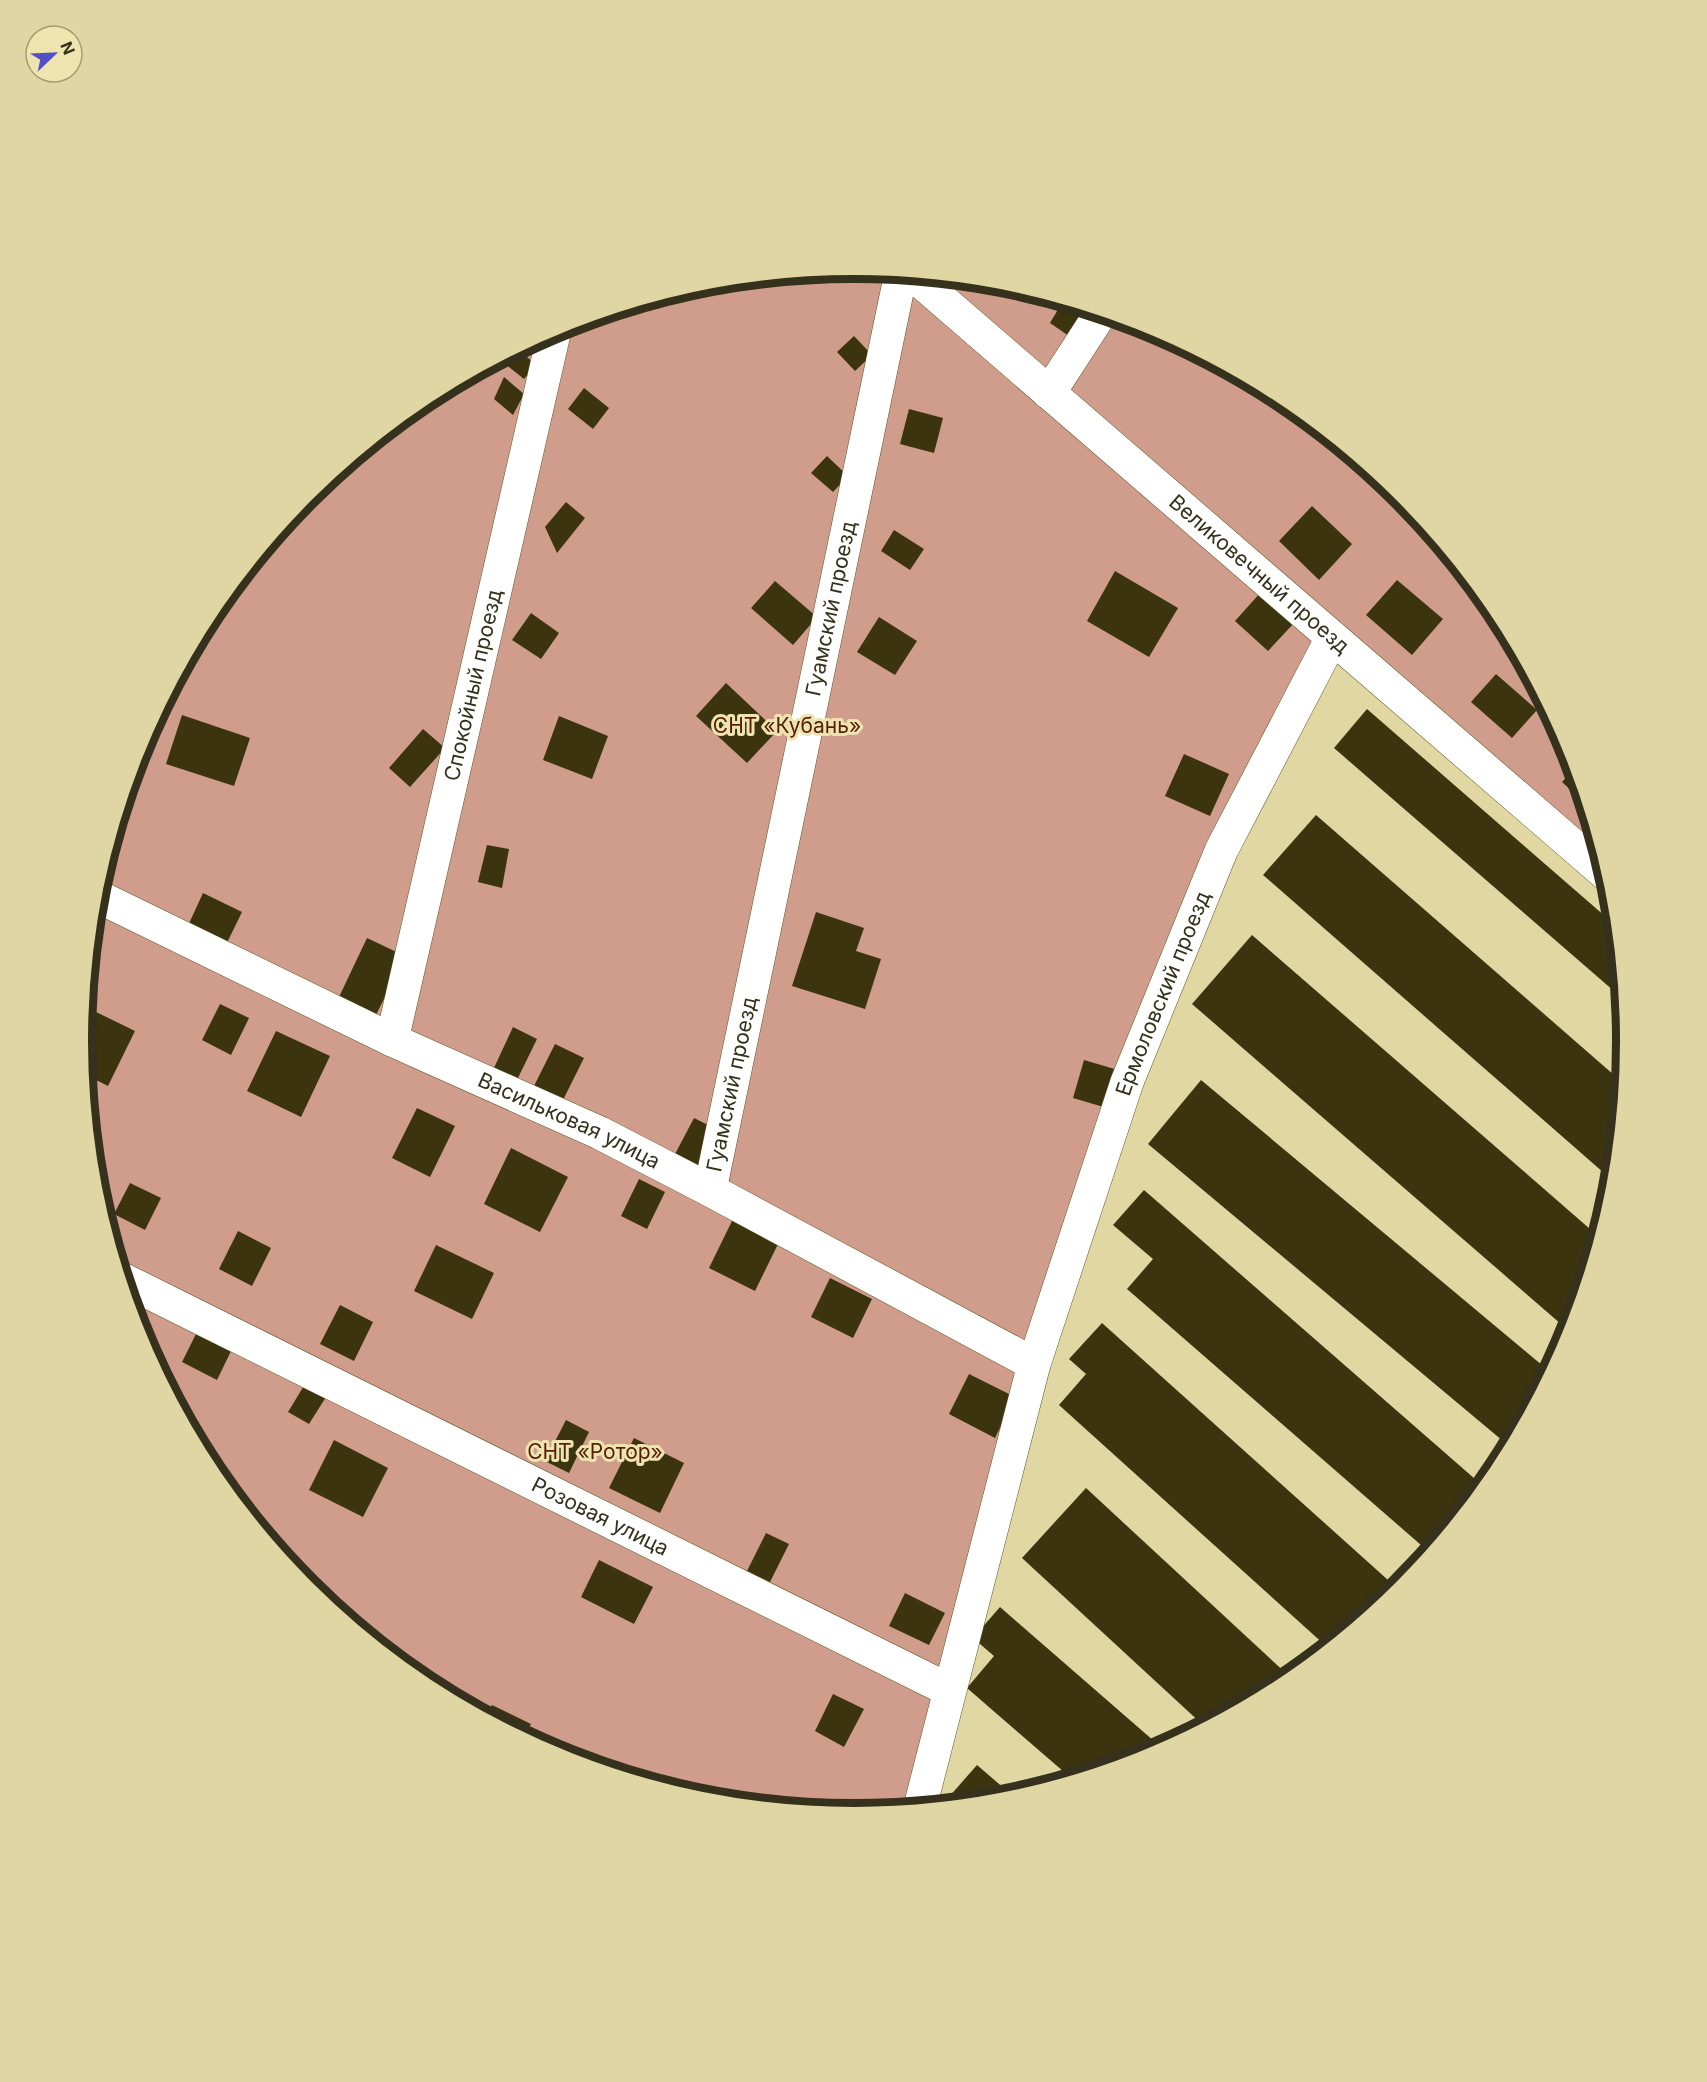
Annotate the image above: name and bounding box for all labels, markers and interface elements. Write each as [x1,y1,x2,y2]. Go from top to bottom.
north arrow [24,24,84,84]
text: N [56,39,79,58]
street label: Великовечный проезд [1164,489,1355,659]
street label: Гуамский проезд [800,519,861,698]
street label: Спокойный проезд [439,587,507,783]
park label: СНТ «Кубань» [713,713,861,738]
street label: Ермоловский проезд [1110,887,1215,1099]
street label: Гуамский проезд [701,994,762,1174]
street label: Васильковая улица [474,1067,664,1174]
park label: СНТ «Ротор» [527,1439,663,1464]
street label: Розовая улица [528,1472,673,1561]

